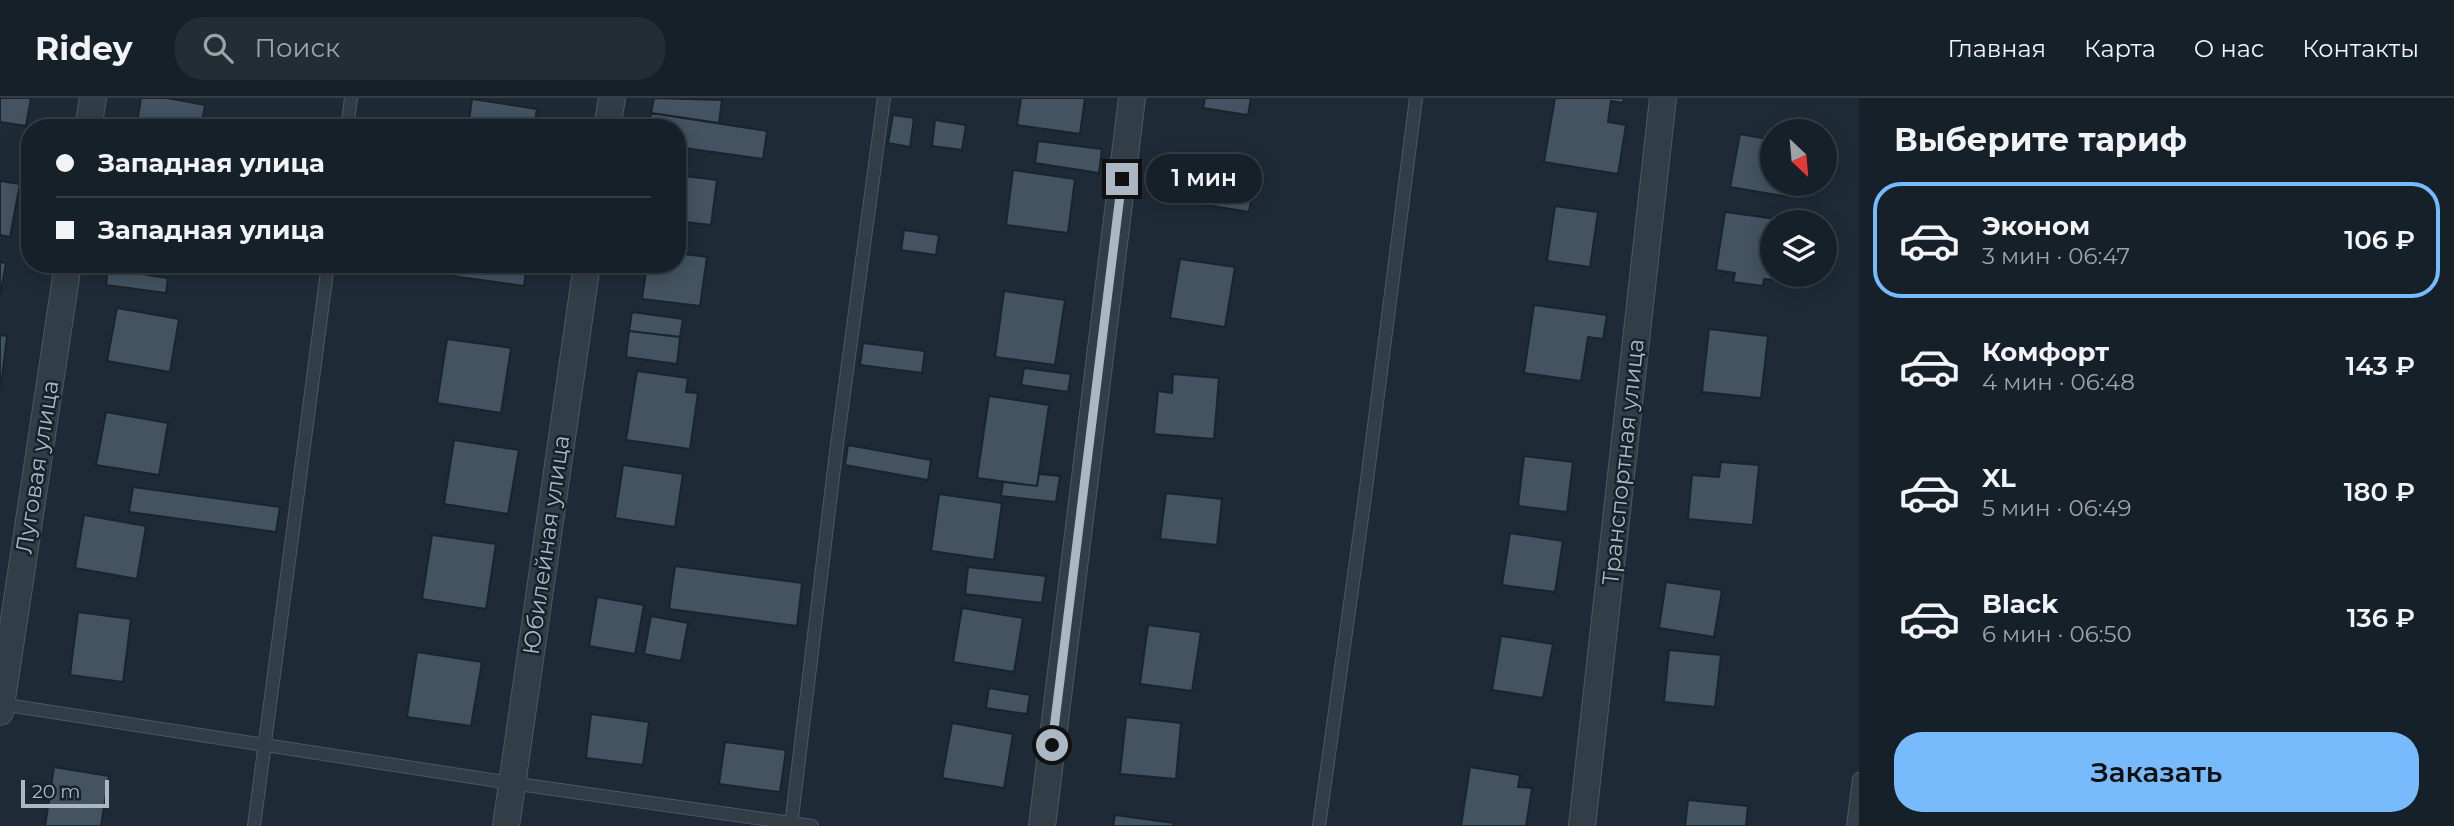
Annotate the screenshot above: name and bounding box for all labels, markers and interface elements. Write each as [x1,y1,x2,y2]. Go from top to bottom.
search box [175,17,665,80]
text: Ridey [35,28,133,68]
icon: search [199,29,237,67]
text: Поиск [255,32,340,64]
text: Главная [1948,34,2046,63]
text: Карта [2084,34,2156,63]
text: О нас [2194,34,2264,63]
text: Контакты [2302,34,2419,63]
north arrow [1760,119,1838,196]
map controls [1760,119,1837,287]
text: Выберите тариф [1894,120,2187,159]
text: Западная улица [98,147,325,179]
callout: 1 мин [1146,154,1262,204]
route end [1106,163,1138,195]
text: 1 мин [1171,164,1237,192]
icon: car [1898,209,1961,272]
button: layers [1760,210,1837,287]
text: Эконом [1982,210,2090,242]
text: Западная улица [98,214,325,246]
text: 106 ₽ [2344,224,2415,256]
text: 3 мин · 06:47 [1982,242,2130,270]
icon: car [1898,335,1961,398]
text: Комфорт [1982,336,2109,368]
street label: Транспортная улица [1596,337,1650,587]
text: 143 ₽ [2346,350,2415,382]
text: 4 мин · 06:48 [1982,368,2135,396]
street label: Луговая улица [9,378,65,556]
street label: Юбилейная улица [517,433,575,657]
icon: car [1898,461,1961,524]
text: XL [1982,462,2016,494]
text: 180 ₽ [2344,476,2415,508]
text: 5 мин · 06:49 [1982,494,2132,522]
icon: car [1898,587,1961,650]
text: Black [1982,588,2058,620]
text: 136 ₽ [2347,602,2415,634]
text: 6 мин · 06:50 [1982,620,2132,648]
route start [1036,729,1068,761]
button: Заказать [1894,732,2419,812]
scale bar [21,777,108,809]
text: 20 m [32,780,80,803]

